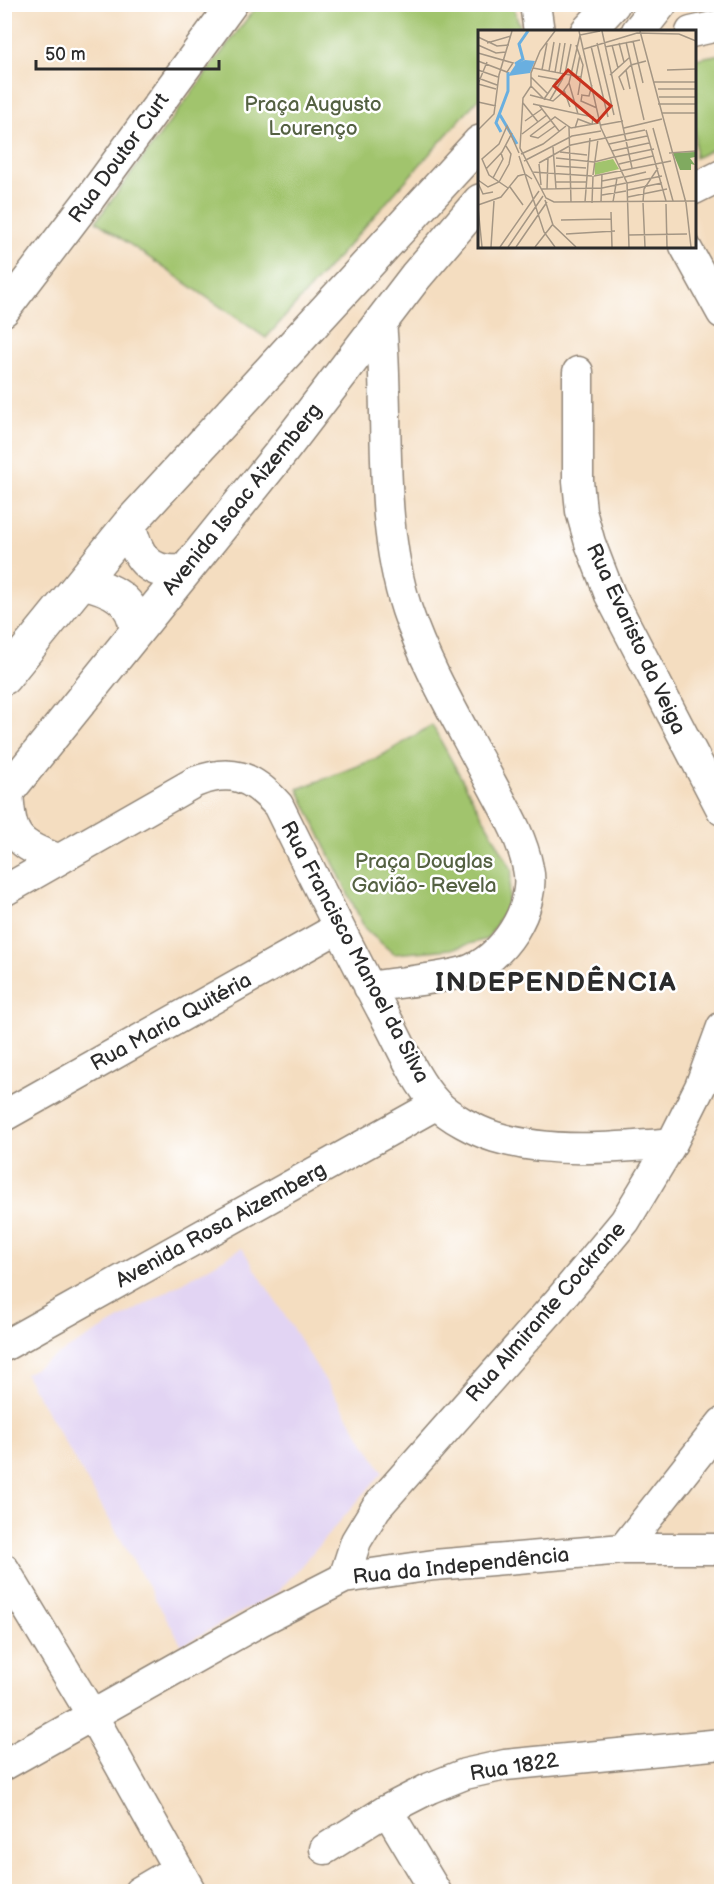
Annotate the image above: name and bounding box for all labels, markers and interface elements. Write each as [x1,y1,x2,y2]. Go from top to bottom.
inset map [478,30,696,248]
scale bar [36,33,219,71]
text: 50 m [45,44,86,65]
street label: Rua Doutor Curt [63,88,175,228]
park label: Praça Augusto Lourenço [244,92,382,141]
street label: Avenida Isaac Aizemberg [157,398,327,600]
street label: Rua Evaristo da Veiga [581,540,691,738]
street label: Rua Francisco Manoel da Silva [275,817,435,1087]
park label: Praça Douglas Gavião- Revela [351,849,497,898]
district label: INDEPENDÊNCIA [435,965,677,999]
street label: Rua Maria Quitéria [86,967,256,1077]
street label: Avenida Rosa Aizemberg [111,1157,331,1293]
street label: Rua Almirante Cockrane [461,1217,631,1407]
street label: Rua da Independência [351,1542,571,1590]
street label: Rua 1822 [468,1748,561,1786]

